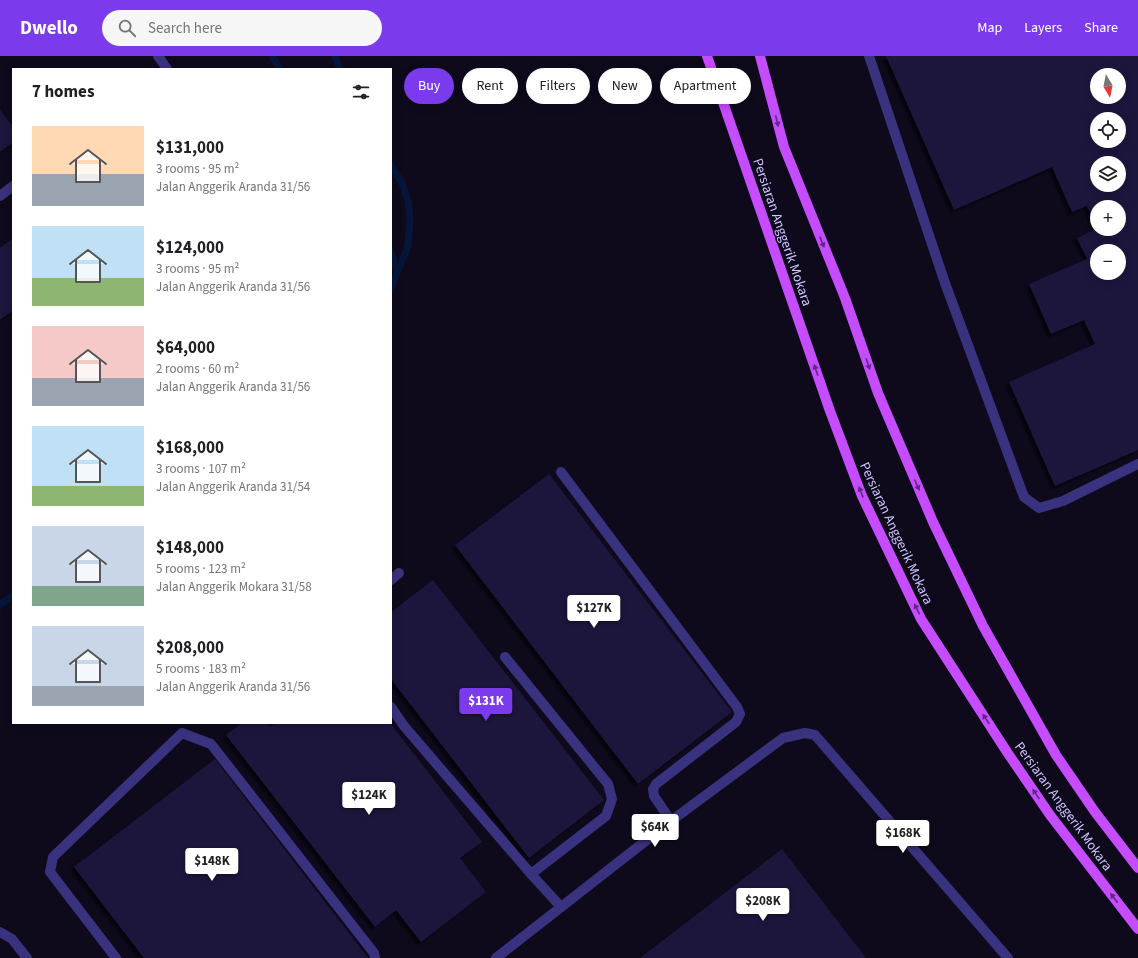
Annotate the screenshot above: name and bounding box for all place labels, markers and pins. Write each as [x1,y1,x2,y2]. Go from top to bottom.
pin: $127K [566,595,622,629]
pin: $131K [458,688,514,722]
pin: $124K [341,782,397,816]
pin: $64K [631,814,679,848]
pin: $168K [875,820,931,854]
pin: $148K [184,848,240,882]
pin: $208K [735,888,791,922]

